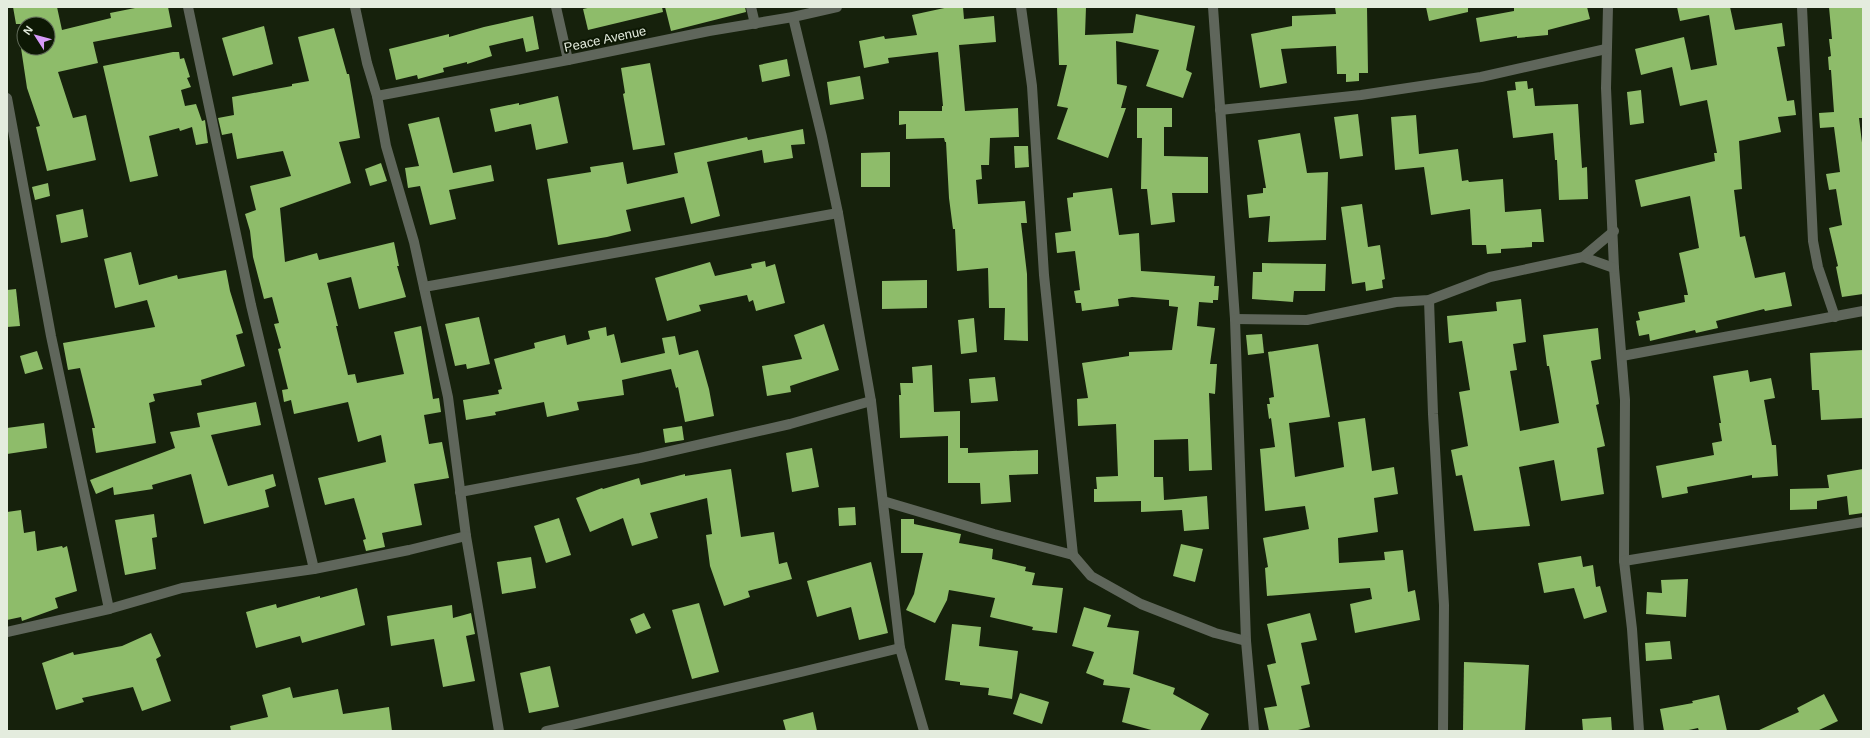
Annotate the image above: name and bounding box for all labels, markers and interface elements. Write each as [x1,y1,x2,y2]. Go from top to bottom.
north arrow [16,16,56,56]
text: N [21,23,35,37]
street label: Peace Avenue [563,23,647,55]

